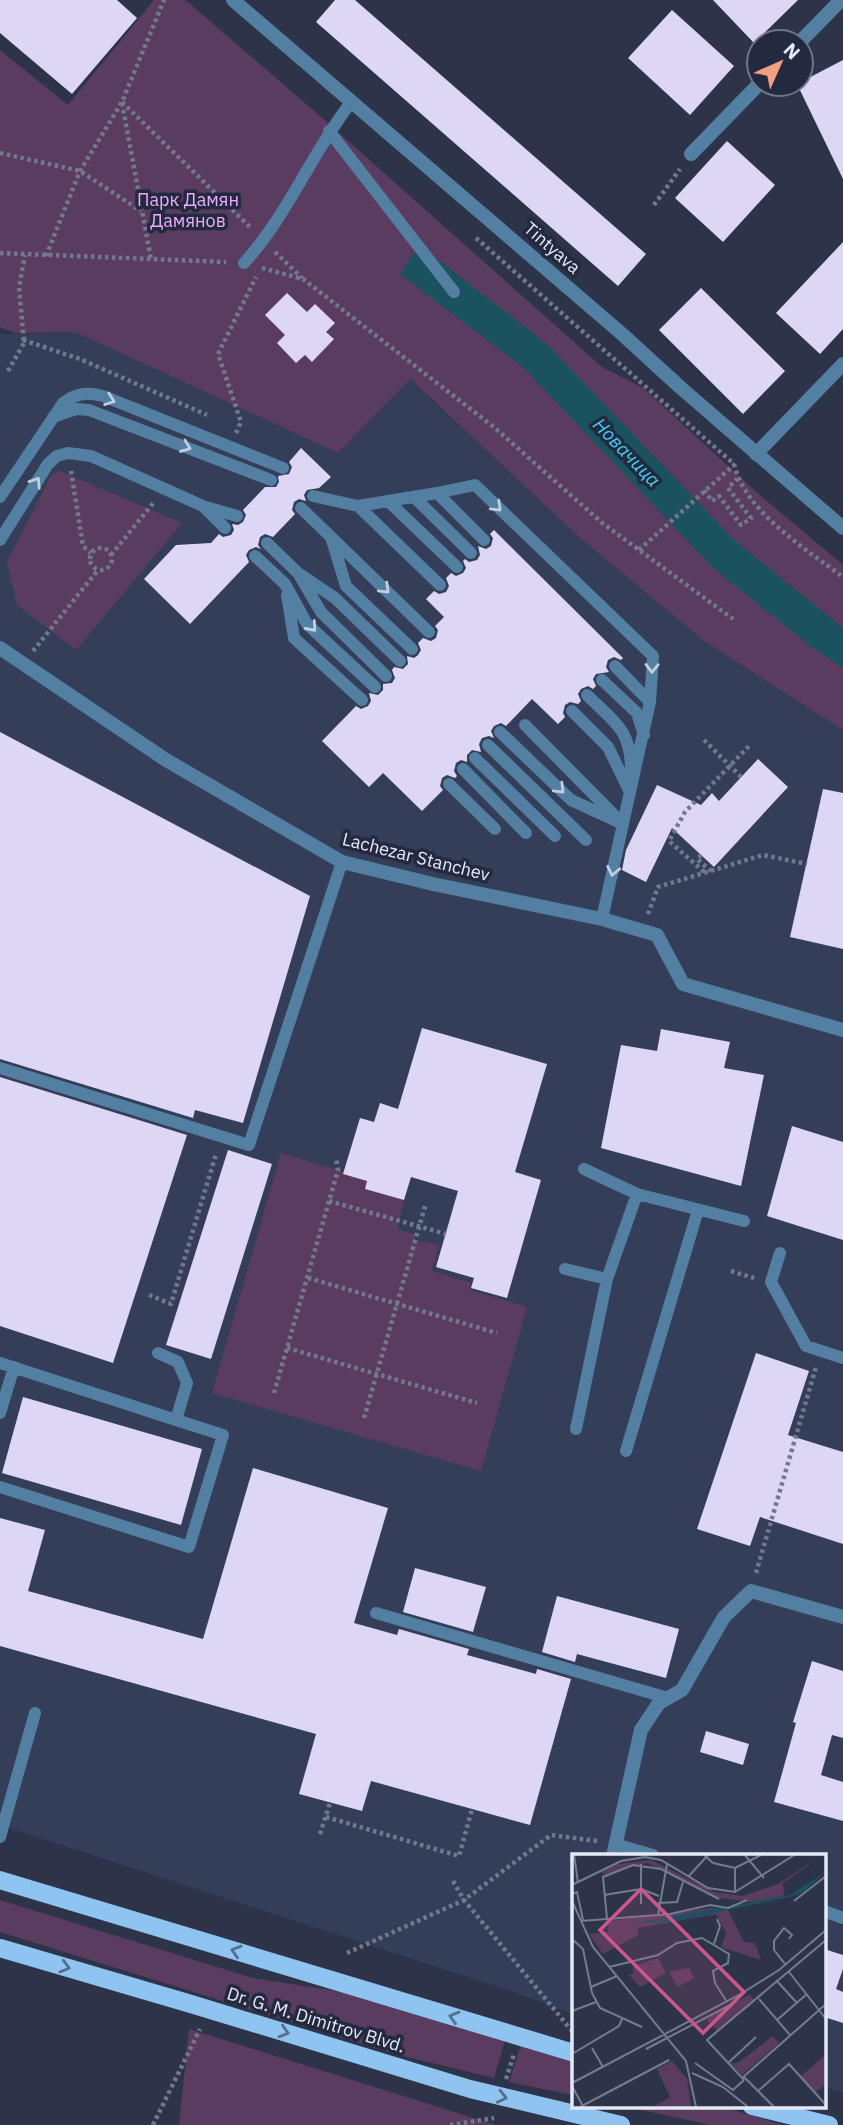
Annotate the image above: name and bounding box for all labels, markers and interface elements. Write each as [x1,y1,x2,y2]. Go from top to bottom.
north arrow [745,28,815,98]
text: N [779,38,805,64]
park label: Парк Дамян Дамянов [137,188,239,232]
street label: Tintyava [519,217,586,279]
one-way arrow [104,391,116,405]
water label: Новачица [588,412,666,492]
one-way arrow [180,439,192,453]
one-way arrow [28,477,41,490]
one-way arrow [488,498,501,511]
one-way arrow [377,581,390,594]
one-way arrow [304,619,316,632]
one-way arrow [644,662,659,673]
one-way arrow [552,781,565,794]
street label: Lachezar Stanchev [340,827,492,886]
one-way arrow [606,865,621,877]
inset map [572,1854,826,2108]
one-way arrow [230,1945,242,1960]
one-way arrow [59,1959,71,1974]
street label: Dr. G. M. Dimitrov Blvd. [224,1981,408,2058]
one-way arrow [448,2011,460,2026]
one-way arrow [277,2024,289,2038]
one-way arrow [495,2089,507,2103]

